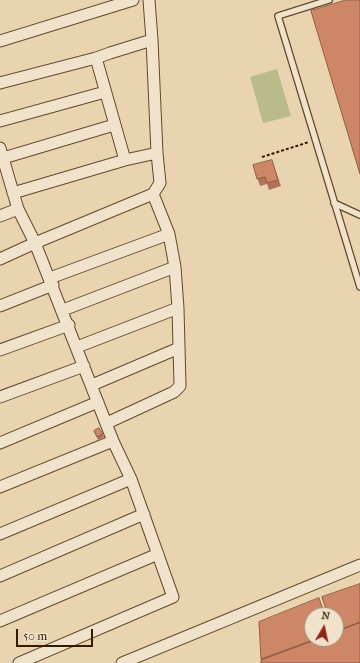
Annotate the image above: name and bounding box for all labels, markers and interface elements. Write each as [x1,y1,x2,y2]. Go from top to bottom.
north arrow [304,607,344,647]
text: N [321,609,331,623]
scale bar [18,621,95,647]
text: 50 m [23,629,47,643]

